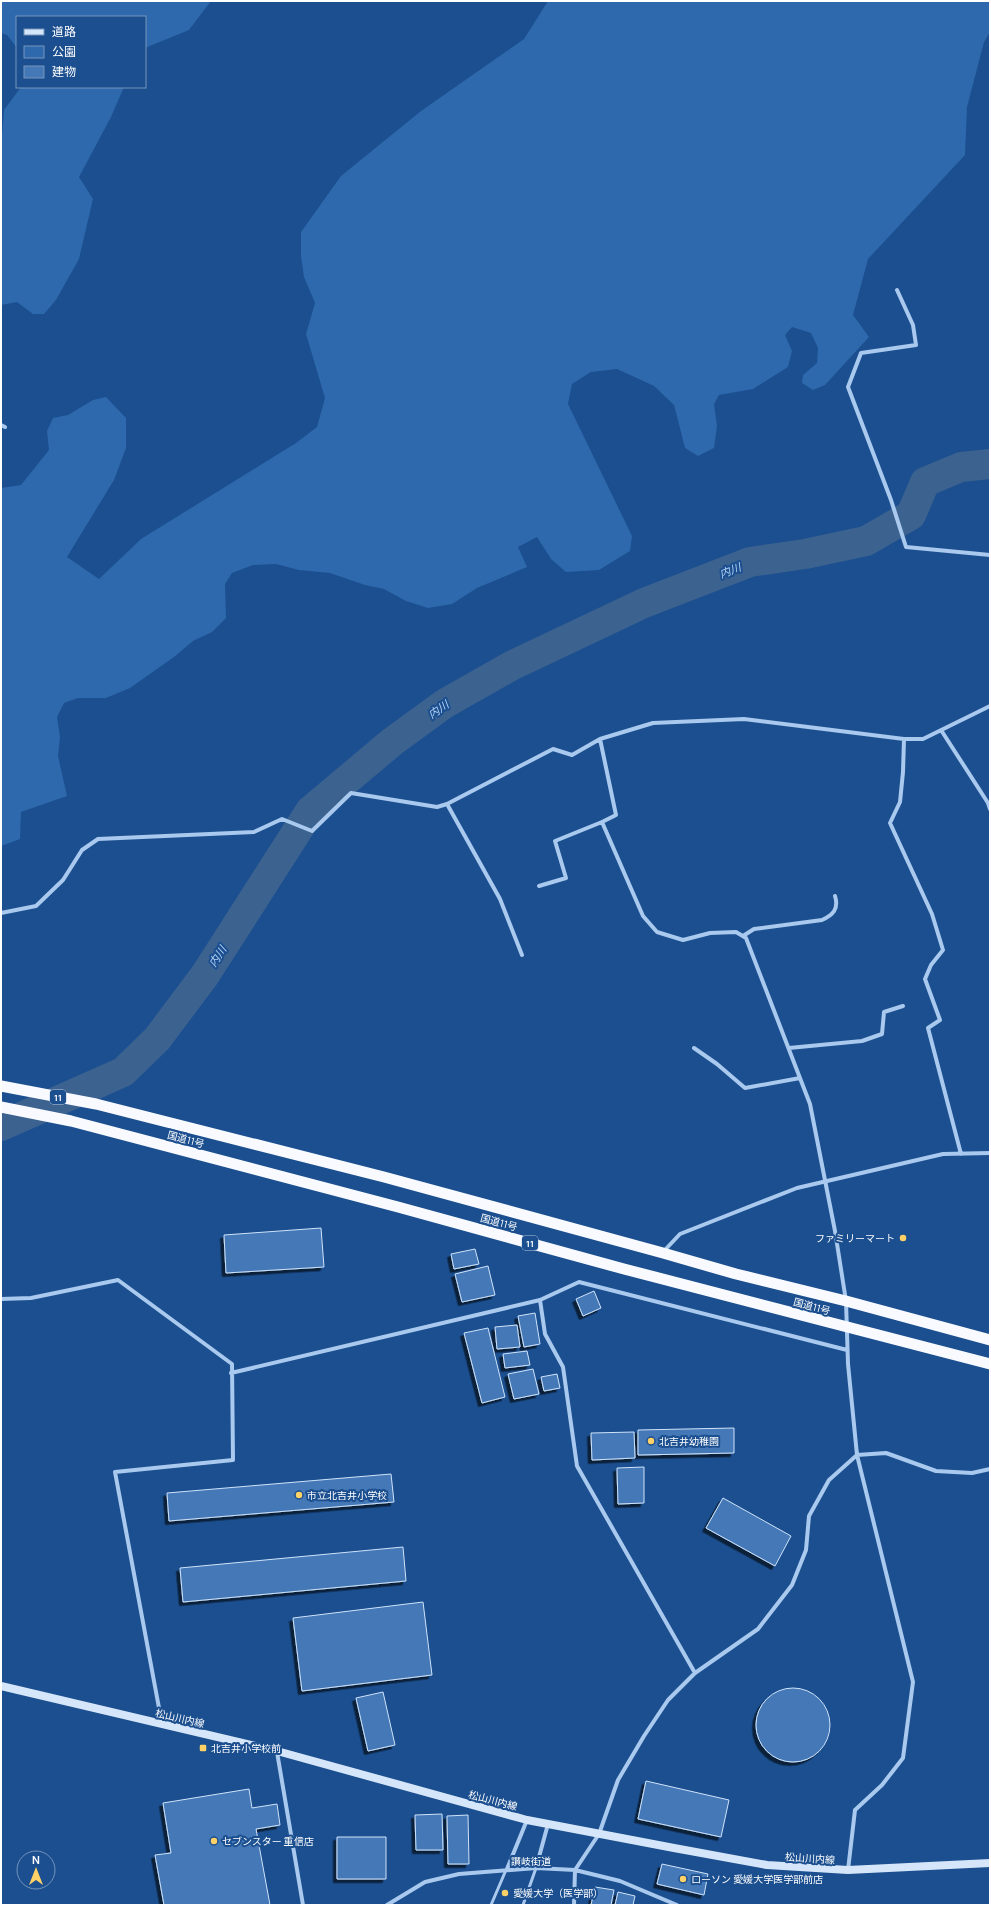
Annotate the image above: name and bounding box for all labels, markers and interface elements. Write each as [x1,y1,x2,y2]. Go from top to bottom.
legend [16,16,146,88]
text: 道路 [52,23,76,40]
text: 公園 [52,43,76,60]
text: 建物 [52,63,76,80]
water label: 内川 [717,559,744,581]
water label: 内川 [425,696,452,721]
water label: 内川 [205,942,230,969]
road number: 11 [50,1090,66,1104]
street label: 国道11号 [166,1127,206,1151]
street label: 国道11号 [479,1210,519,1234]
place label: ファミリーマート [815,1231,895,1245]
marker: ファミリーマート [898,1233,908,1243]
road number: 11 [522,1236,538,1250]
street label: 国道11号 [792,1294,832,1318]
place label: 北吉井幼稚園 [659,1434,719,1448]
marker: 北吉井幼稚園 [646,1436,656,1446]
place label: 市立北吉井小学校 [307,1488,387,1502]
marker: 市立北吉井小学校 [294,1490,304,1500]
street label: 松山川内線 [154,1706,206,1730]
place label: 北吉井小学校前 [211,1741,281,1755]
marker: 北吉井小学校前 [198,1743,208,1753]
street label: 松山川内線 [467,1787,519,1813]
place label: セブンスター 重信店 [222,1834,314,1848]
marker: セブンスター 重信店 [209,1836,219,1846]
street label: 松山川内線 [785,1849,835,1867]
north arrow [16,1850,56,1890]
text: N [32,1852,40,1867]
street label: 讃岐街道 [511,1854,551,1868]
place label: ローソン 愛媛大学医学部前店 [691,1872,823,1886]
marker: ローソン 愛媛大学医学部前店 [678,1874,688,1884]
place label: 愛媛大学（医学部） [513,1886,603,1900]
marker: 愛媛大学（医学部） [500,1888,510,1898]

